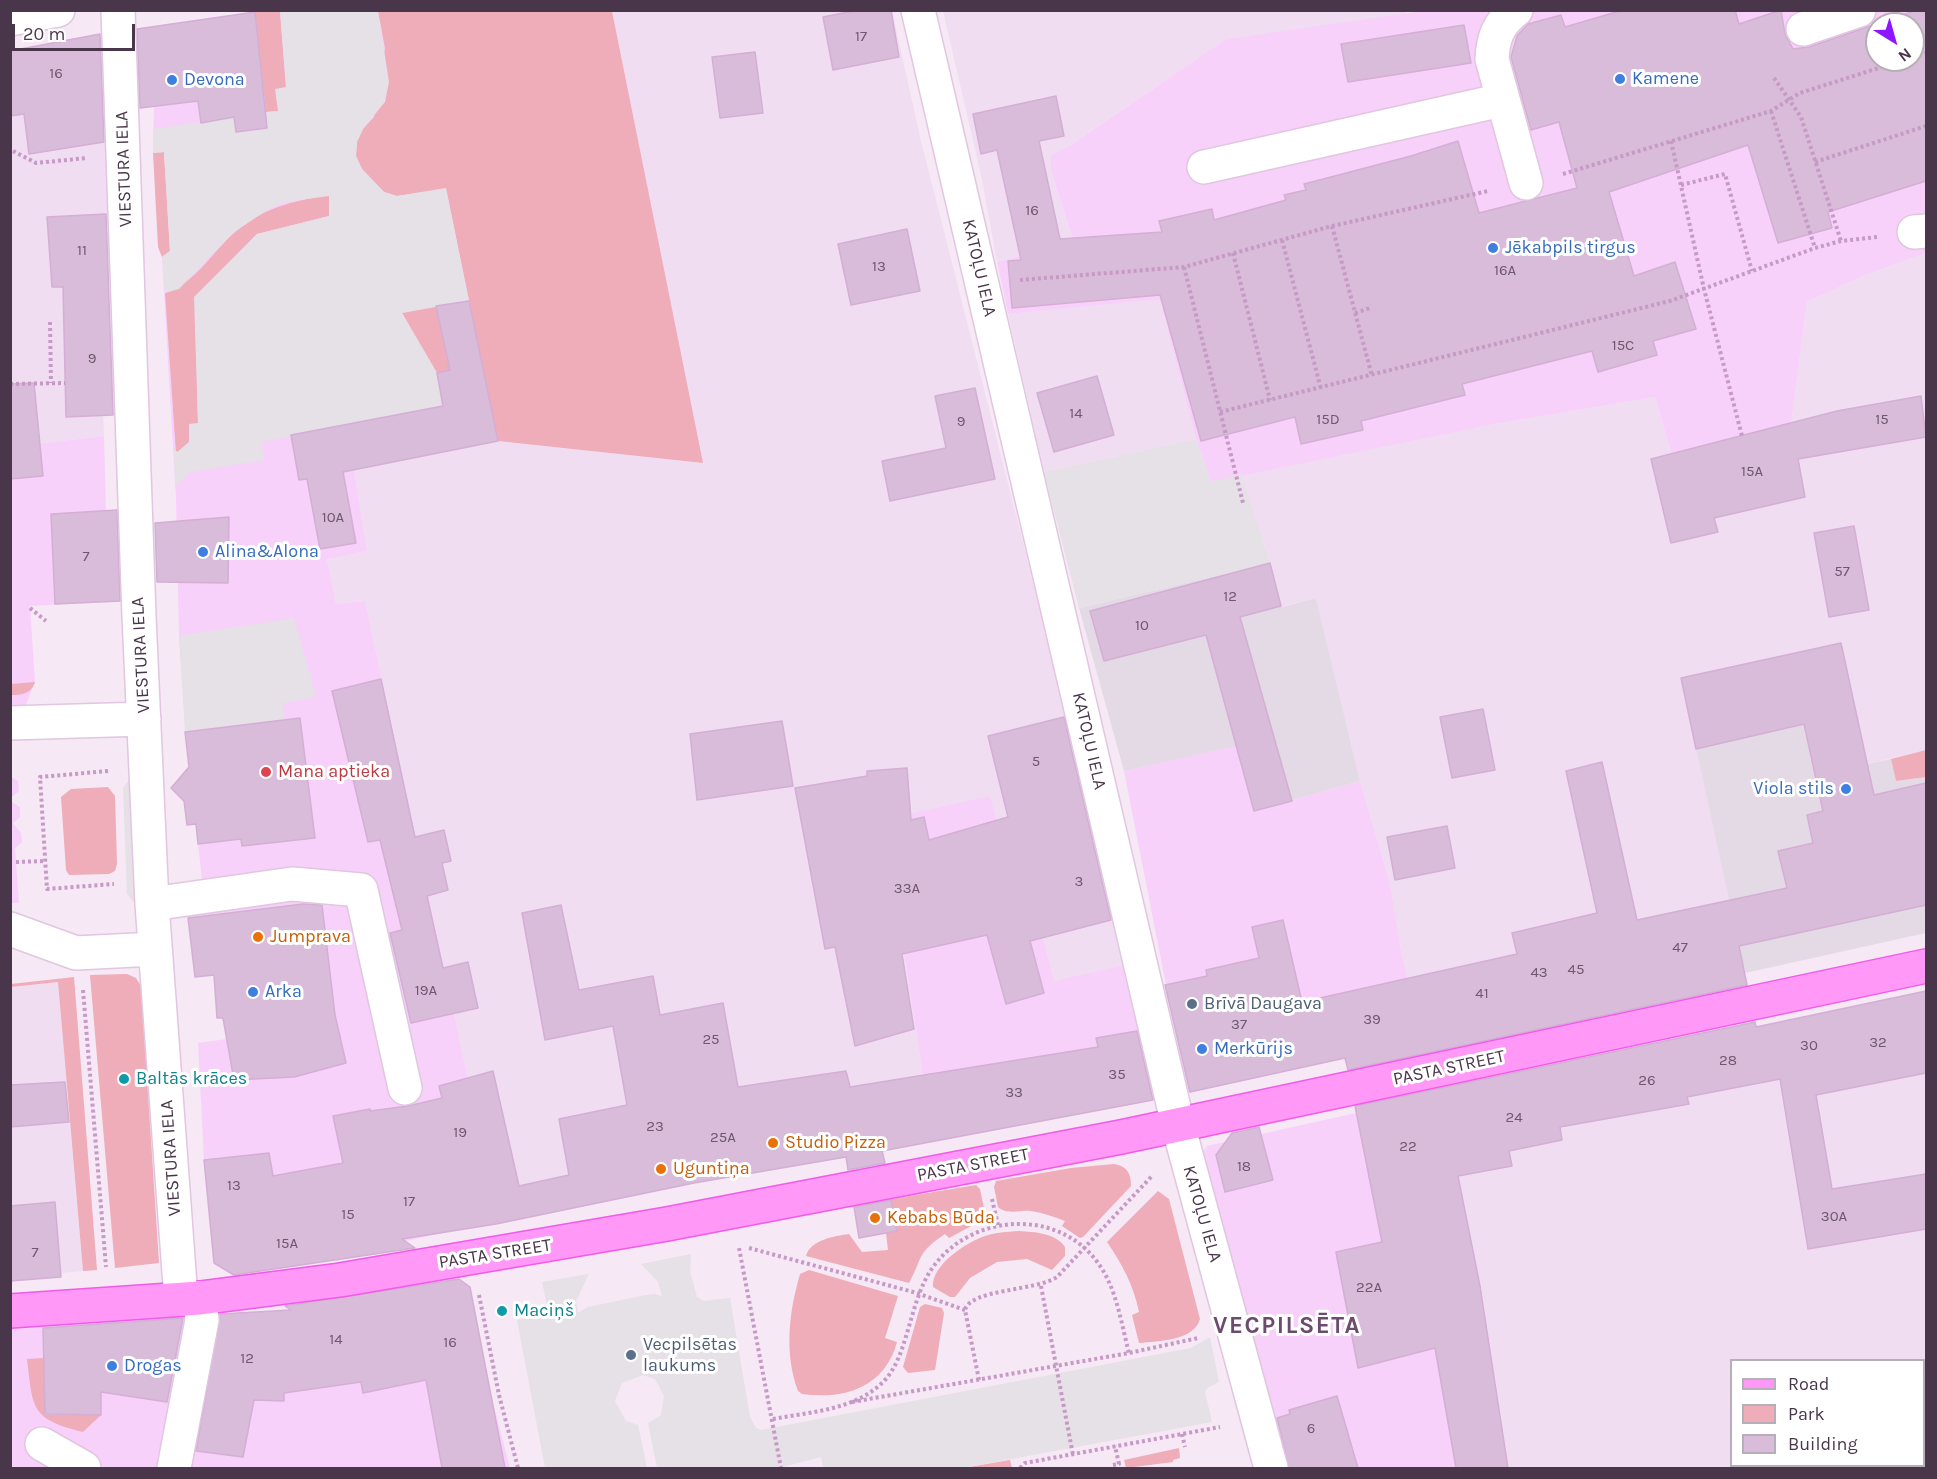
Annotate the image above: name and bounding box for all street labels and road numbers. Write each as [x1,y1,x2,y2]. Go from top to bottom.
street label: VIESTURA IELA [111,110,137,228]
street label: KATOĻU IELA [957,217,1001,319]
street label: VIESTURA IELA [127,596,155,714]
street label: KATOĻU IELA [1067,690,1111,792]
street label: PASTA STREET [1391,1046,1507,1090]
street label: VIESTURA IELA [156,1099,186,1217]
street label: PASTA STREET [915,1144,1031,1186]
street label: KATOĻU IELA [1178,1163,1226,1265]
street label: PASTA STREET [437,1234,553,1274]

